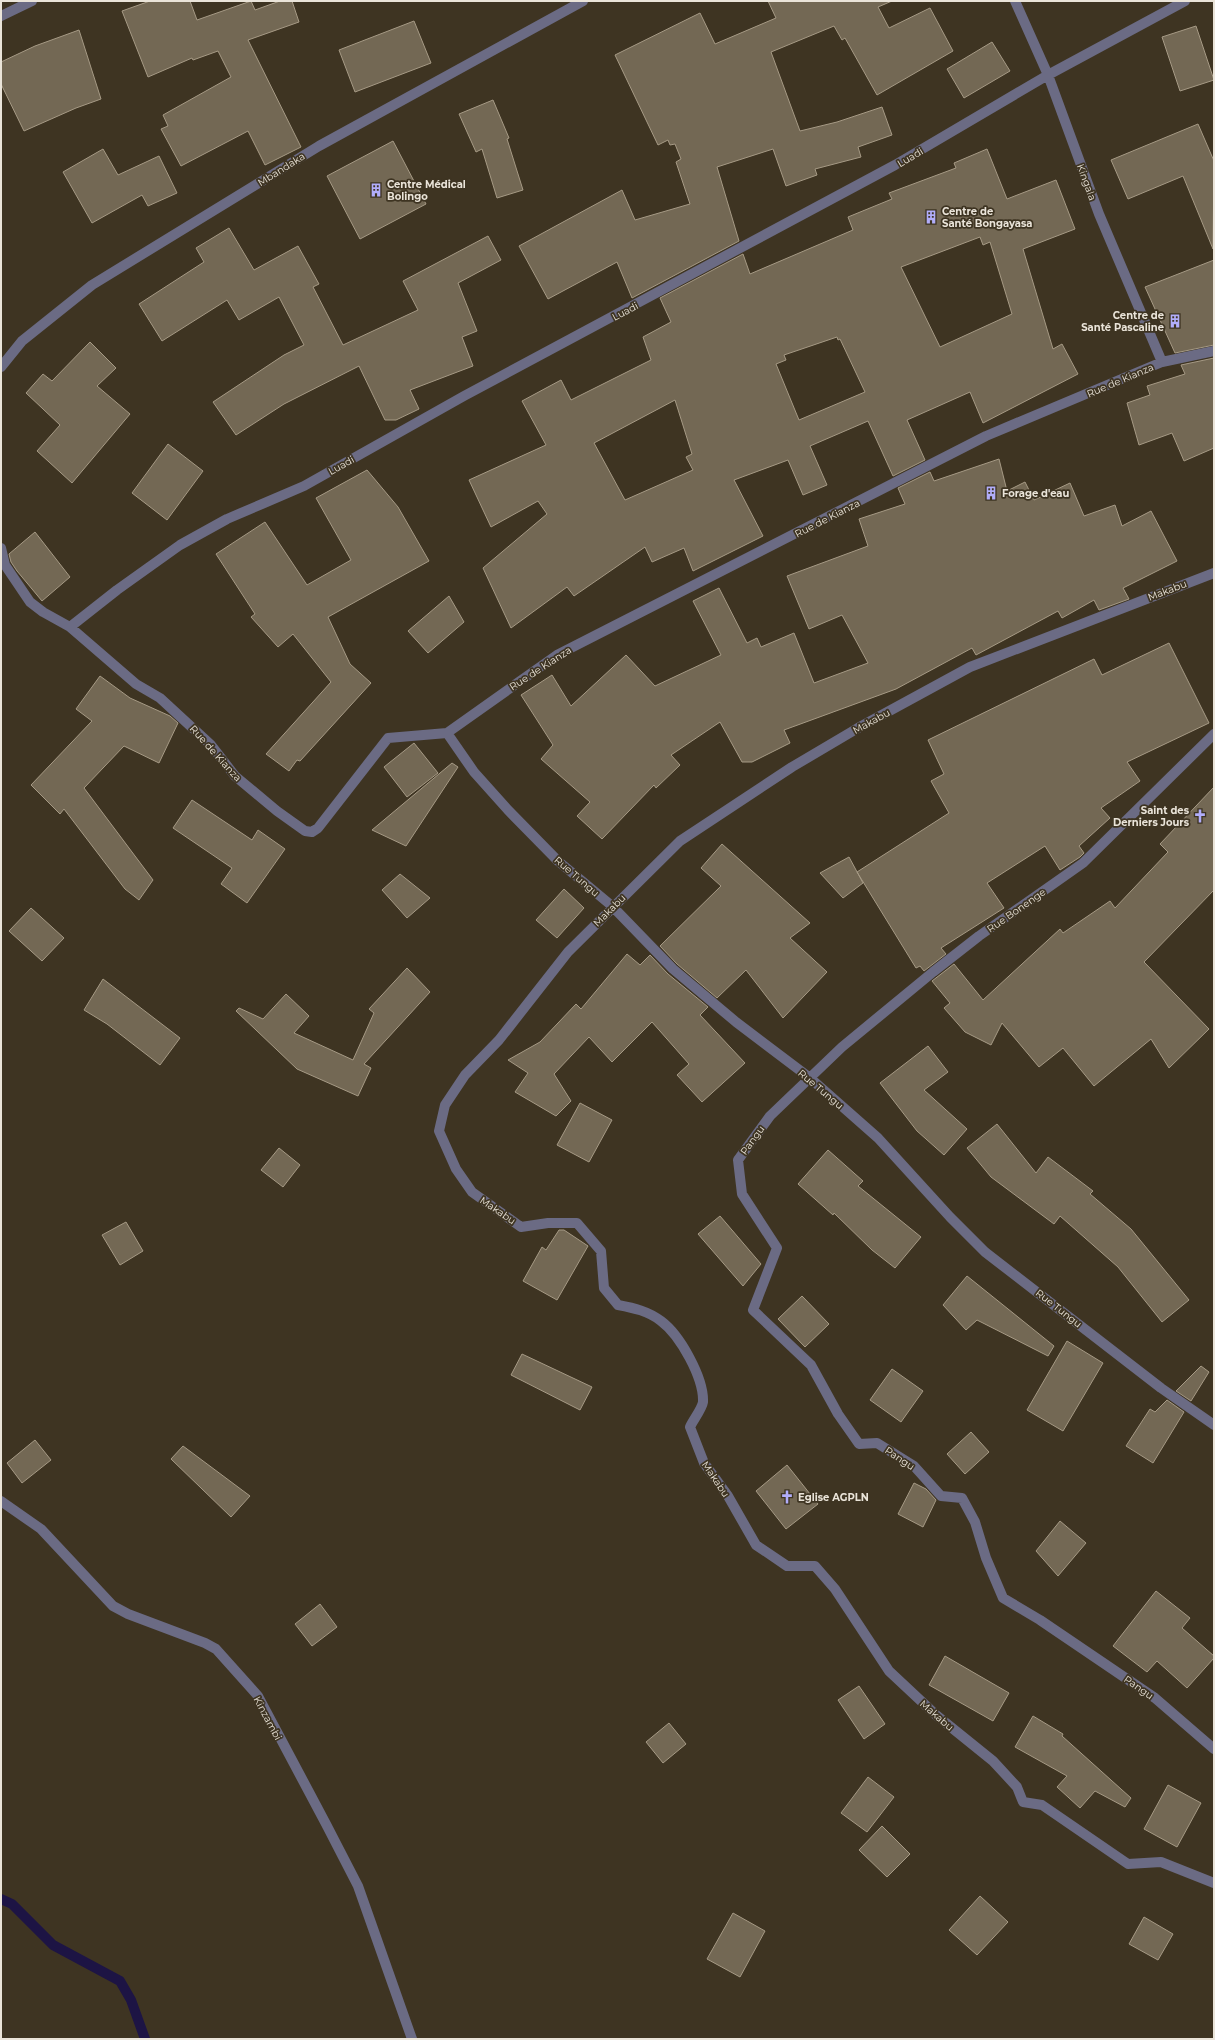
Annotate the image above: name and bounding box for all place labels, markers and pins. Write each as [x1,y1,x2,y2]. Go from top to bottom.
place label: Centre Médical Bolingo [387,178,466,203]
building icon: Centre Médical Bolingo [368,182,384,198]
place label: Centre de Santé Bongayasa [942,205,1032,230]
building icon: Centre de Santé Bongayasa [923,209,939,225]
place label: Centre de Santé Pascaline [1081,309,1164,334]
building icon: Centre de Santé Pascaline [1167,313,1183,329]
building icon: Forage d'eau [983,485,999,501]
place label: Forage d'eau [1002,487,1069,500]
place label: Saint des Derniers Jours [1113,804,1190,829]
church icon: Saint des Derniers Jours [1192,808,1208,824]
church icon: Eglise AGPLN [779,1489,795,1505]
place label: Eglise AGPLN [798,1491,869,1504]

